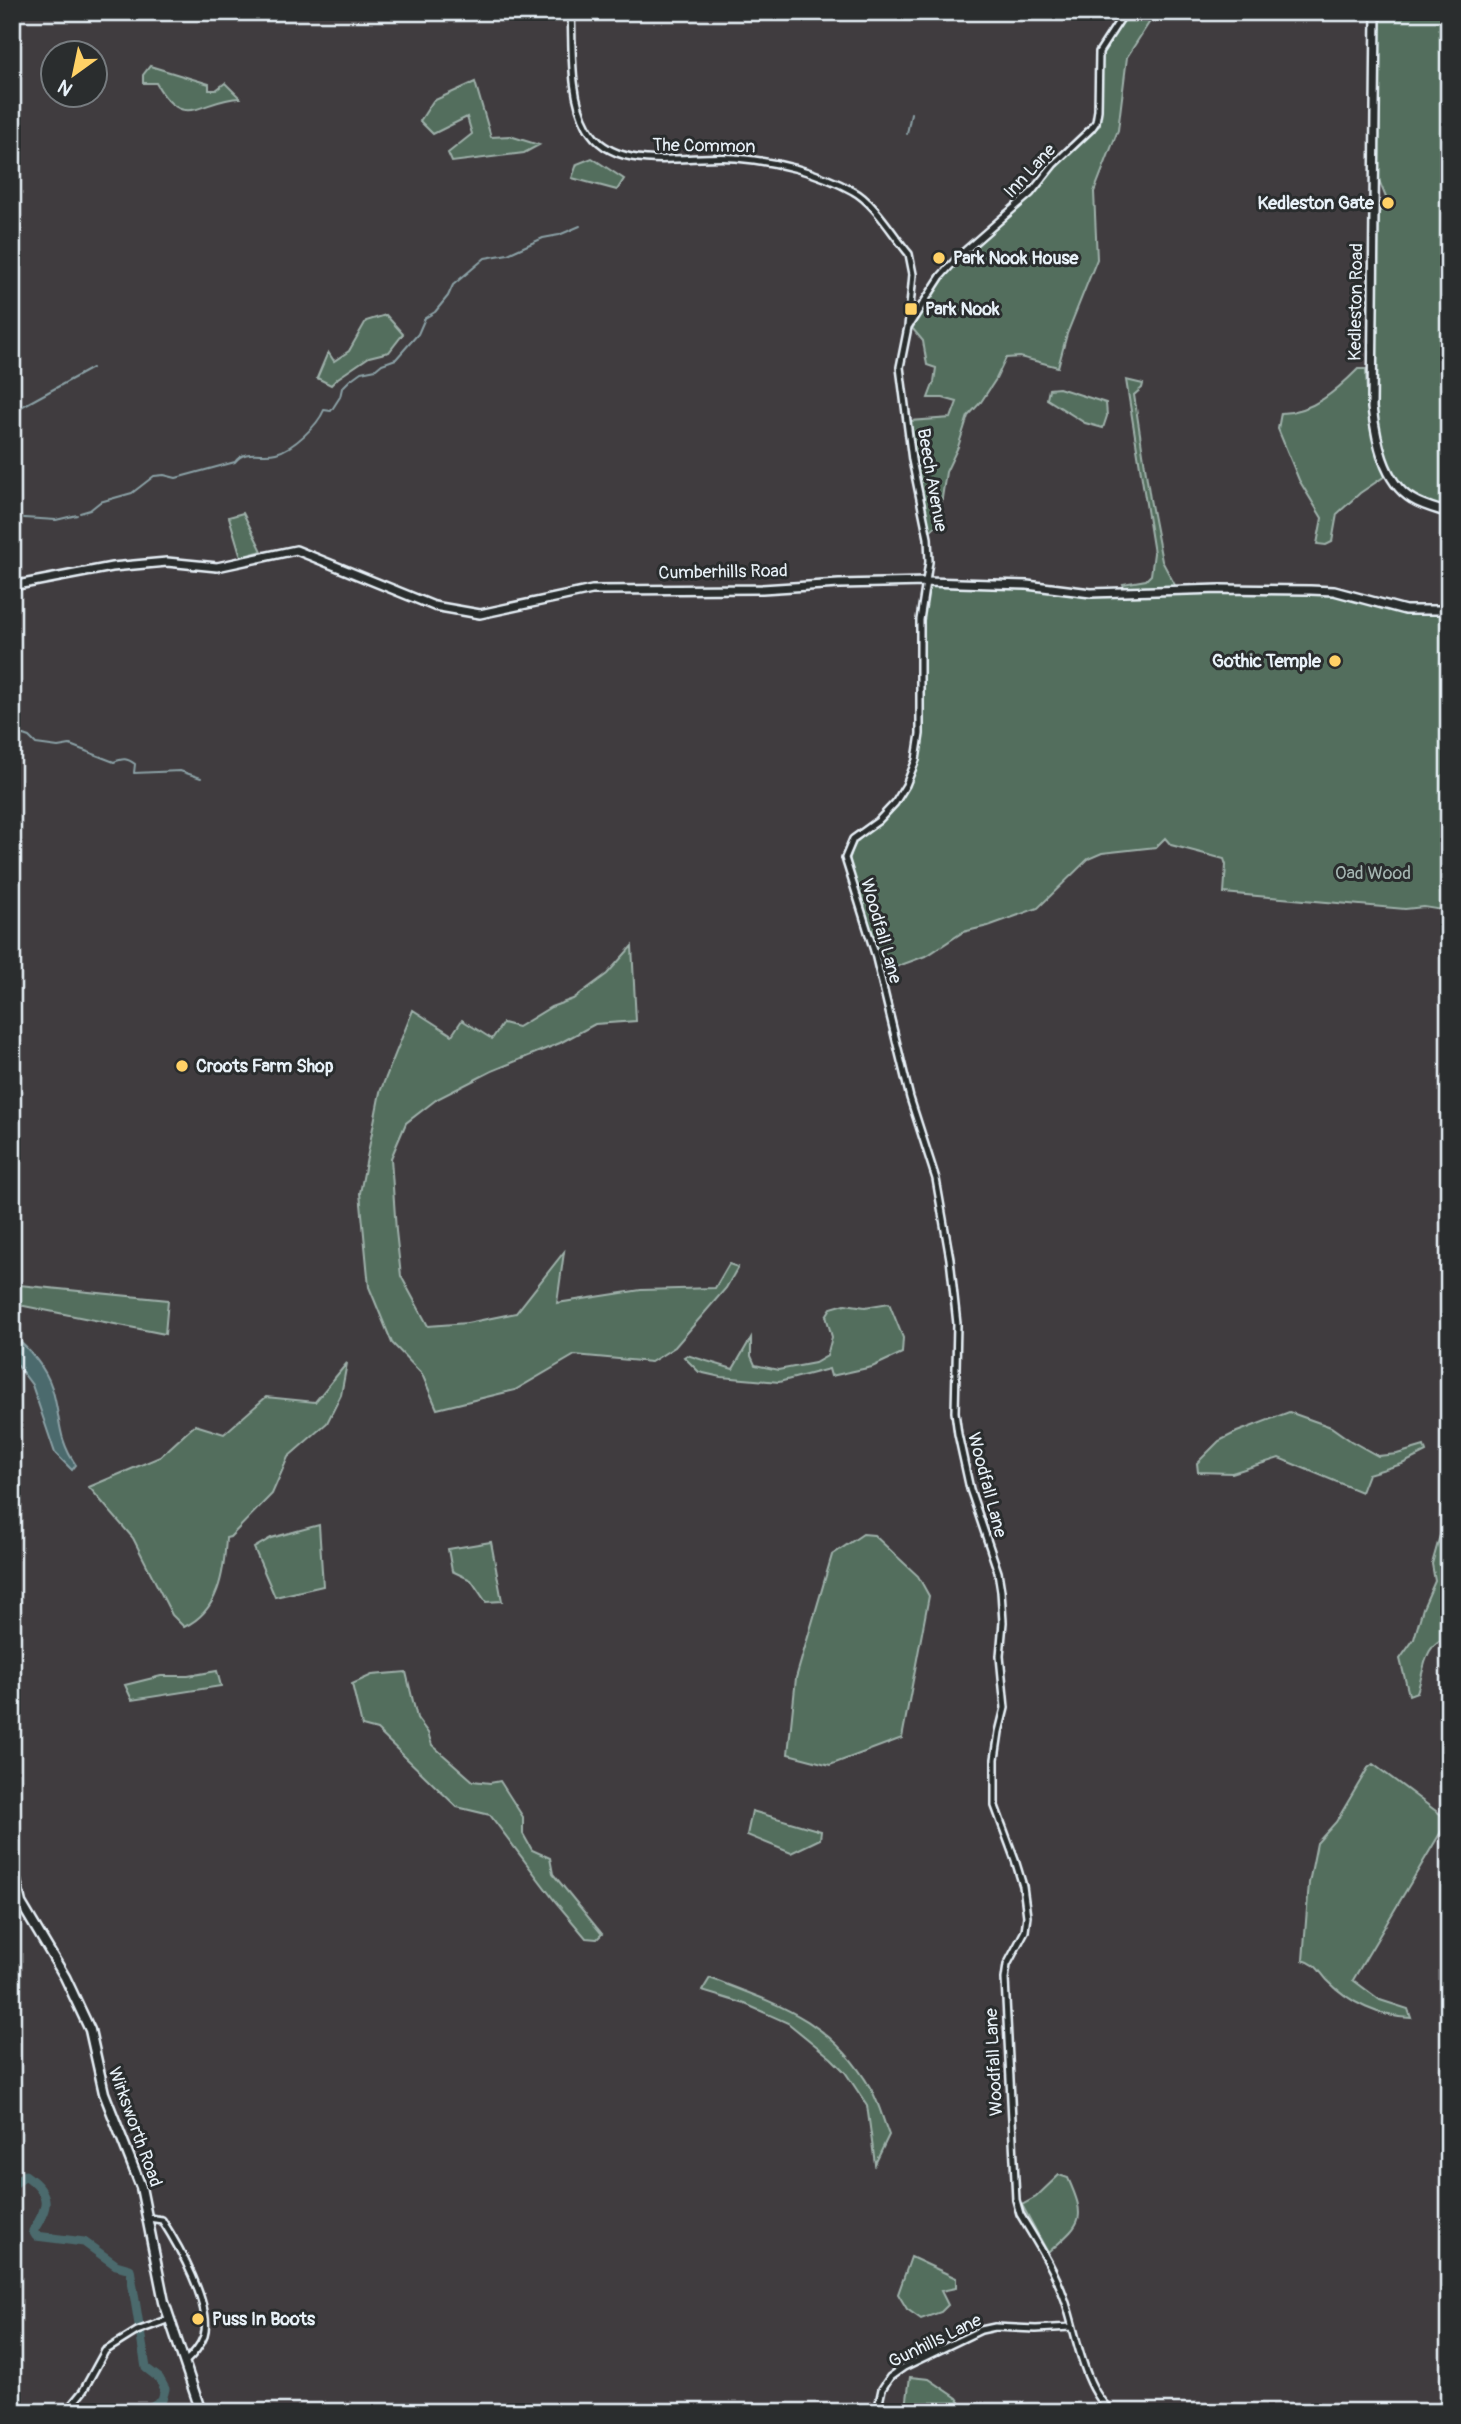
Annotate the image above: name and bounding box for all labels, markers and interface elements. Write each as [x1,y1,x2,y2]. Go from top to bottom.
north arrow [38,38,108,108]
text: N [53,74,77,101]
street label: The Common [652,134,756,158]
street label: Inn Lane [999,139,1061,203]
place label: Kedleston Gate [1258,192,1375,215]
marker: Kedleston Gate [1380,195,1396,211]
street label: Kedleston Road [1343,243,1369,361]
place label: Park Nook House [953,247,1079,270]
marker: Park Nook House [931,250,947,266]
place label: Park Nook [925,298,1000,321]
marker: Park Nook [903,301,919,317]
street label: Beech Avenue [912,426,952,534]
street label: Cumberhills Road [658,559,788,585]
place label: Gothic Temple [1212,650,1322,673]
marker: Gothic Temple [1327,653,1343,669]
park label: Oad Wood [1335,862,1411,885]
street label: Woodfall Lane [855,876,907,986]
place label: Croots Farm Shop [196,1055,334,1078]
marker: Croots Farm Shop [174,1058,190,1074]
street label: Woodfall Lane [962,1430,1012,1540]
street label: Woodfall Lane [980,2007,1008,2117]
street label: Wirksworth Road [103,2064,167,2190]
place label: Puss In Boots [212,2308,316,2331]
street label: Gunhills Lane [885,2309,985,2373]
marker: Puss In Boots [190,2311,206,2327]

